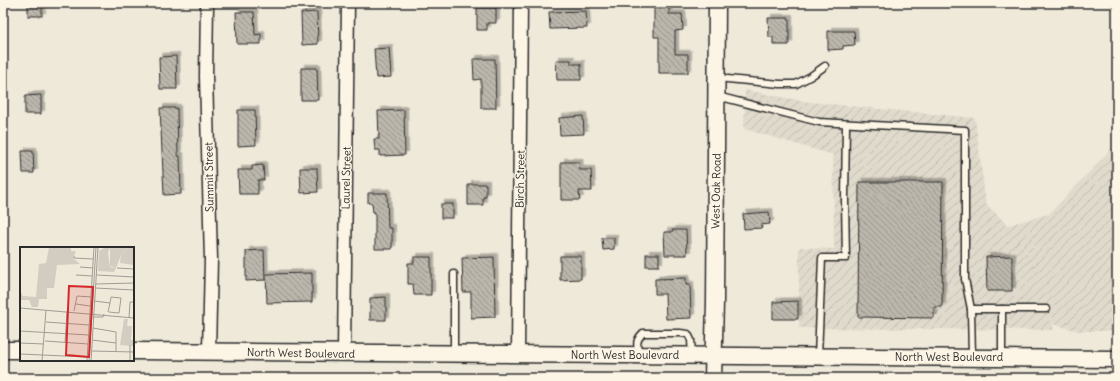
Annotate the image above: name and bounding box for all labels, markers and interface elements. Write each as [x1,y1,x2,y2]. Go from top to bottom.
street label: Summit Street [201,142,217,212]
street label: Laurel Street [338,146,354,210]
street label: Birch Street [512,150,528,208]
street label: West Oak Road [708,153,724,229]
inset map [20,247,134,361]
street label: North West Boulevard [247,345,356,361]
street label: North West Boulevard [571,348,680,362]
street label: North West Boulevard [895,350,1004,364]

